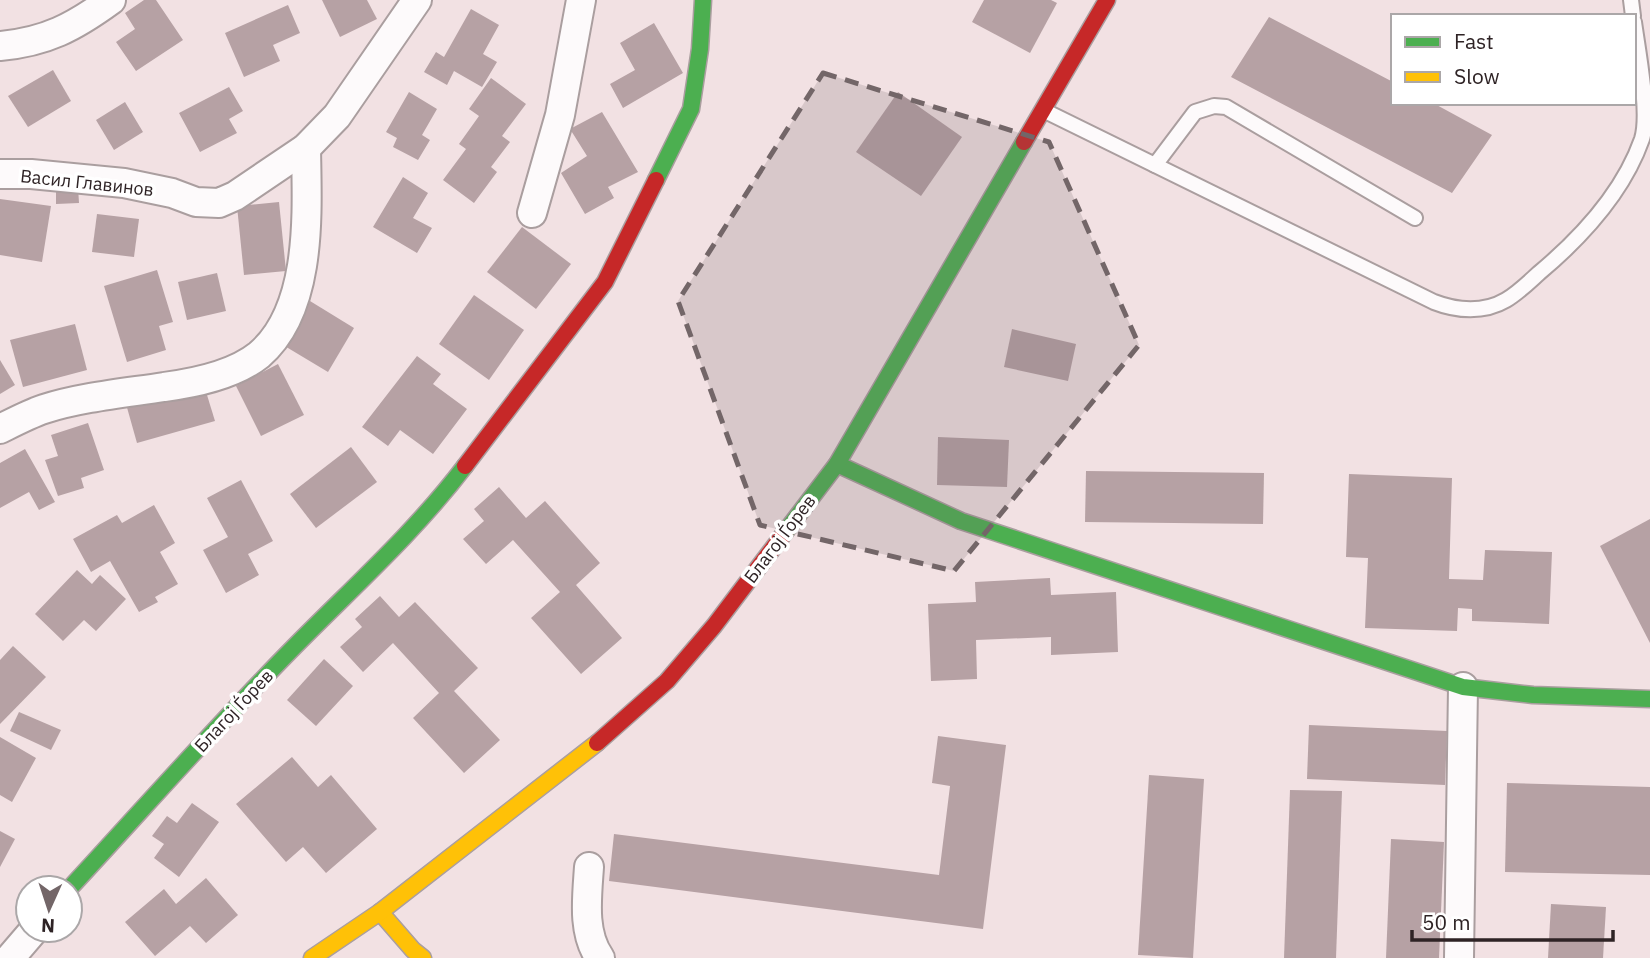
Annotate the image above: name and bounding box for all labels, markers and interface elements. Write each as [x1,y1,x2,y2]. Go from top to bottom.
legend [1391,14,1636,105]
text: Fast [1454,27,1494,55]
text: Slow [1454,62,1500,90]
street label: Васил Главинов [19,164,155,201]
street label: Благој Ѓорев [739,490,820,588]
street label: Благој Ѓорев [189,664,278,757]
north arrow [14,874,84,944]
scale bar [1412,898,1613,942]
text: 50 m [1422,908,1471,936]
text: N [41,914,56,938]

